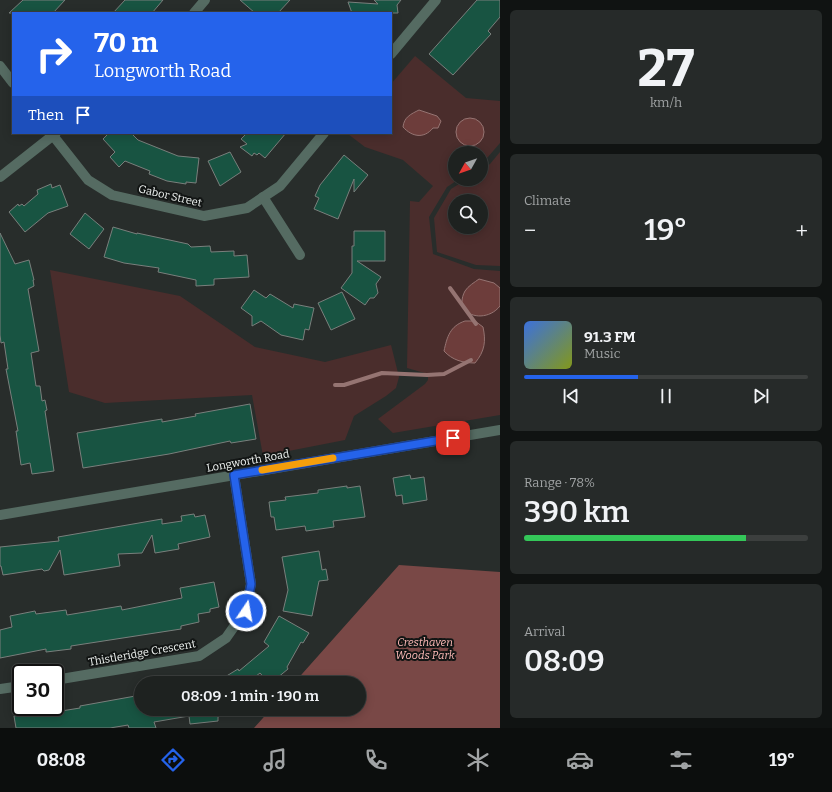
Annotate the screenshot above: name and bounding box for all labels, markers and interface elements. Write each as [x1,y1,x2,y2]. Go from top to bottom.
text: 70 m [94,26,158,59]
icon: right [28,28,80,80]
text: 27 [638,37,695,100]
text: Longworth Road [94,60,231,82]
text: km/h [650,95,682,110]
icon: arrive [72,104,94,126]
text: Then [28,106,64,124]
north arrow [448,146,488,186]
map controls [448,146,488,234]
street label: Gabor Street [137,182,203,210]
text: Climate [524,193,571,208]
button: search [448,194,488,234]
text: 19° [644,212,687,248]
text: − [524,217,536,244]
text: + [795,217,808,244]
text: 91.3 FM [584,328,636,346]
text: Music [584,346,620,361]
icon: previous [560,385,582,407]
icon: pause [655,385,677,407]
icon: next [750,385,772,407]
pin [436,421,470,455]
icon: arrive [442,427,464,449]
street label: Longworth Road [206,447,291,475]
text: Range · 78% [524,475,595,490]
text: 390 km [524,494,629,530]
position arrow [225,590,267,632]
text: Arrival [524,624,565,639]
park label: Cresthaven Woods Park [395,636,456,662]
street label: Thistleridge Crescent [87,637,197,669]
text: 08:09 [524,643,605,679]
speed limit sign: 30 [12,664,64,716]
text: 08:09 · 1 min · 190 m [181,687,319,705]
icon: directions [159,746,187,774]
icon: music [261,746,289,774]
icon: phone [362,746,390,774]
icon: climate [464,746,492,774]
icon: car [566,746,594,774]
icon: filters [667,746,695,774]
text: 08:08 [37,749,86,771]
text: 19° [769,749,795,771]

